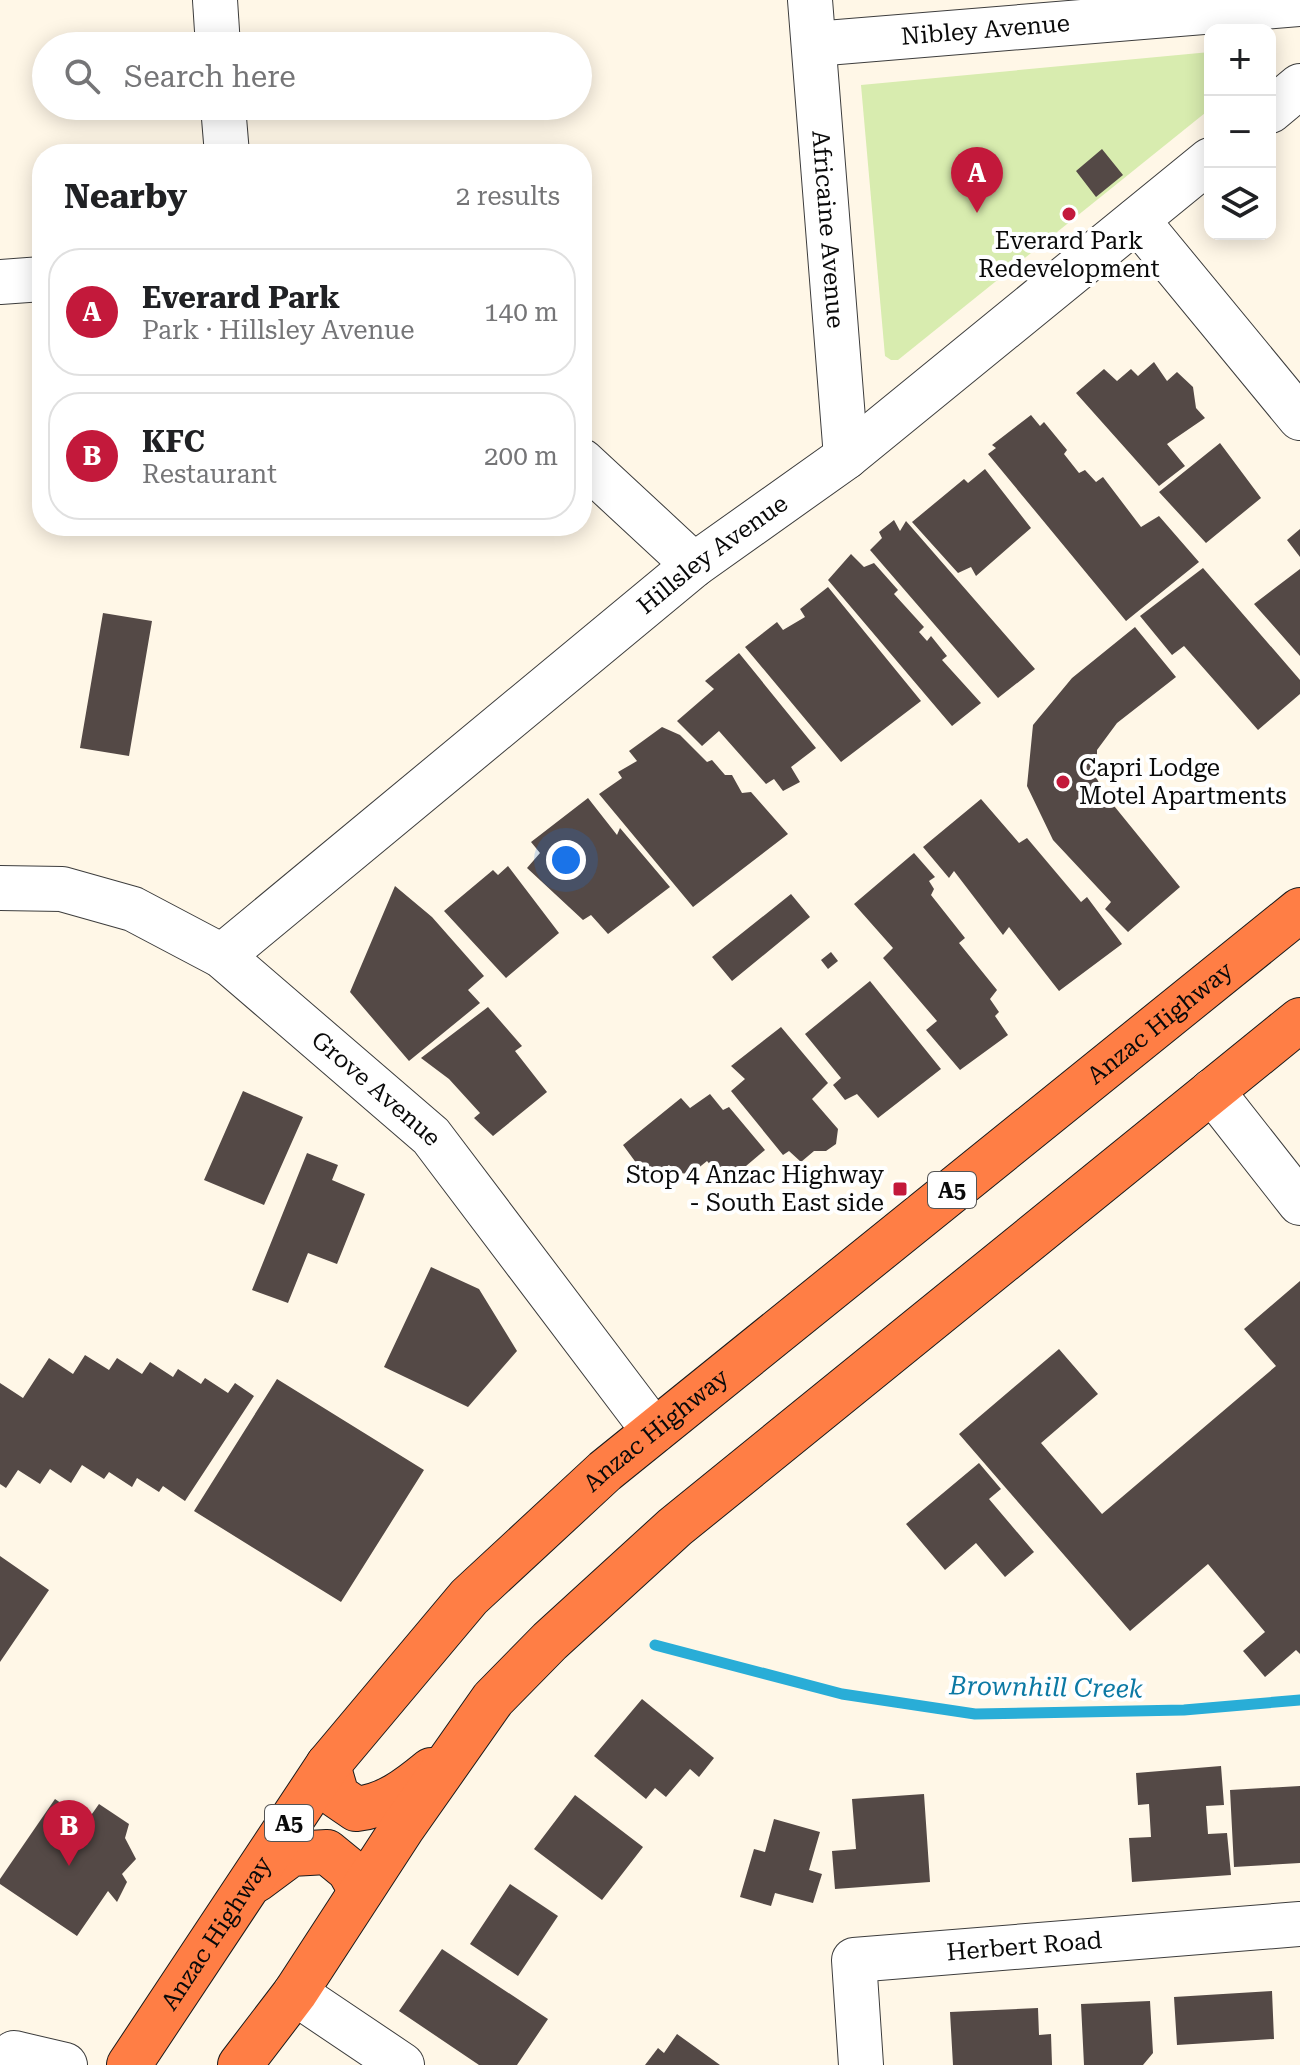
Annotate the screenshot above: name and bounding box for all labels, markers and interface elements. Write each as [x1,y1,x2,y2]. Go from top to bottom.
street label: Nibley Avenue [900,9,1071,51]
map controls [1204,24,1276,240]
button: + [1204,24,1276,96]
search box [32,32,592,120]
icon: search [60,54,104,98]
text: Search here [124,59,296,94]
button: − [1204,96,1276,168]
street label: Africaine Avenue [806,129,850,329]
pin: A [951,147,1003,213]
button: layers [1204,168,1276,240]
text: Nearby [64,176,187,216]
text: 2 results [456,181,560,211]
marker: Everard Park Redevelopment [1060,205,1078,223]
place label: Everard Park Redevelopment [978,227,1160,283]
text: Everard Park [142,280,340,315]
text: A [83,297,101,327]
text: 140 m [484,297,558,327]
text: Park · Hillsley Avenue [142,315,415,345]
text: KFC [142,424,205,459]
text: B [83,441,101,471]
text: 200 m [484,441,558,471]
text: Restaurant [142,459,277,489]
street label: Hillsley Avenue [632,489,793,620]
place label: Capri Lodge Motel Apartments [1079,754,1287,810]
marker: Capri Lodge Motel Apartments [1054,773,1072,791]
your location [546,840,586,880]
street label: Anzac Highway [1082,956,1239,1090]
street label: Grove Avenue [306,1026,447,1151]
place label: Stop 4 Anzac Highway - South East side [626,1161,885,1217]
road number: A5 [928,1172,976,1208]
marker: Stop 4 Anzac Highway - South East side [891,1180,909,1198]
street label: Anzac Highway [578,1363,735,1498]
water label: Brownhill Creek [948,1670,1144,1704]
pin: B [43,1800,95,1866]
road number: A5 [265,1805,313,1841]
street label: Anzac Highway [155,1851,278,2015]
street label: Herbert Road [945,1926,1103,1966]

